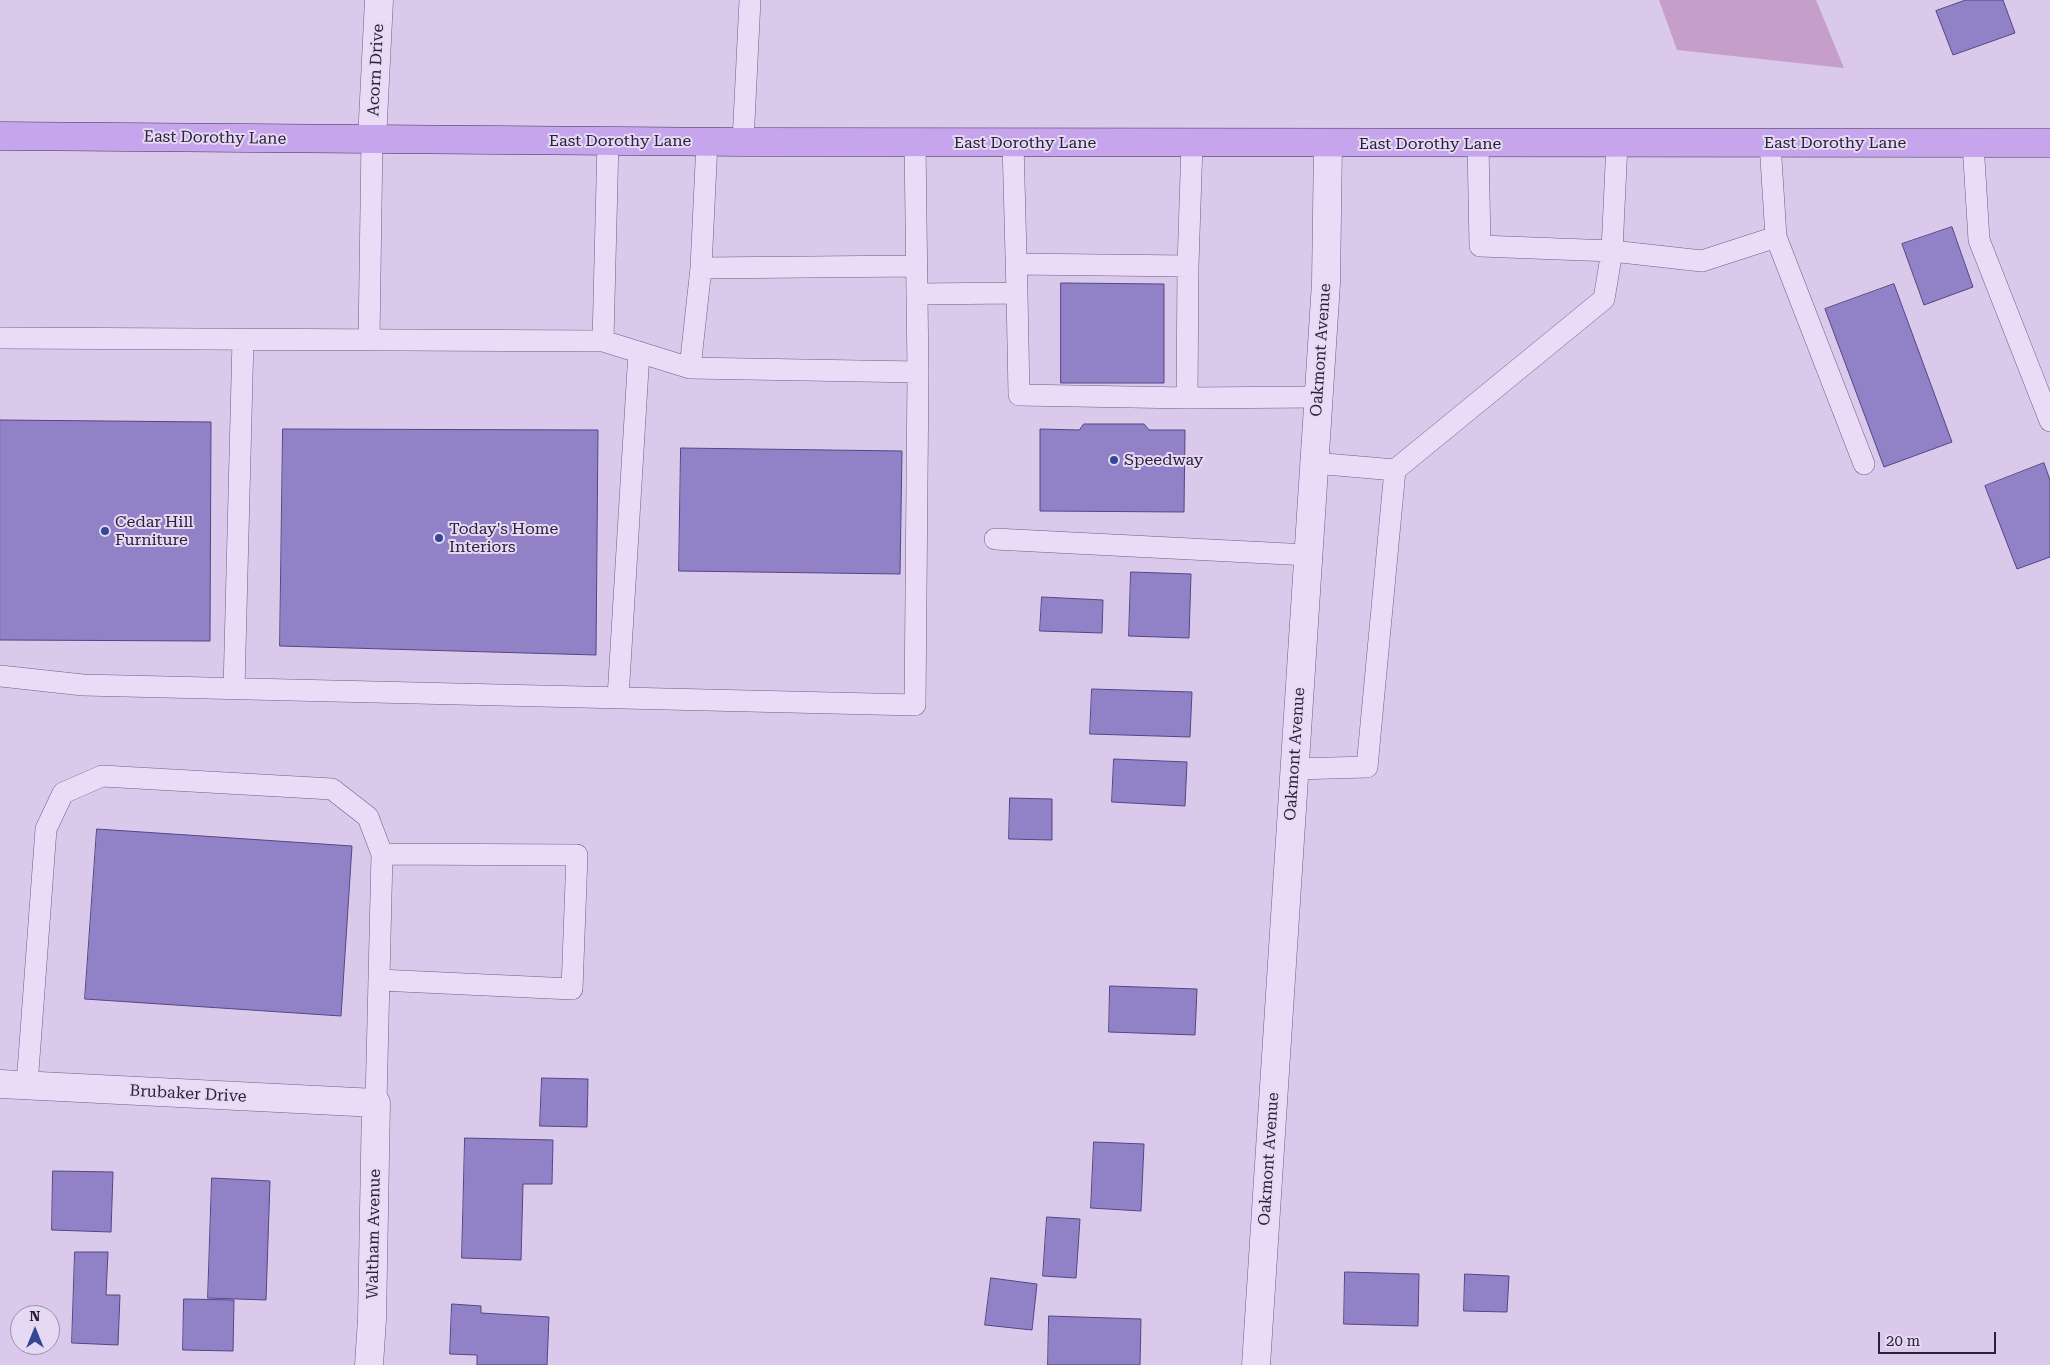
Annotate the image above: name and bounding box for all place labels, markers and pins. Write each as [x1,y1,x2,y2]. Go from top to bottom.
place label: Speedway [1124,450,1203,470]
marker: Speedway [1108,454,1120,466]
place label: Cedar Hill Furniture [115,512,193,550]
place label: Today's Home Interiors [449,519,558,557]
marker: Cedar Hill Furniture [99,525,111,537]
marker: Today's Home Interiors [433,532,445,544]

